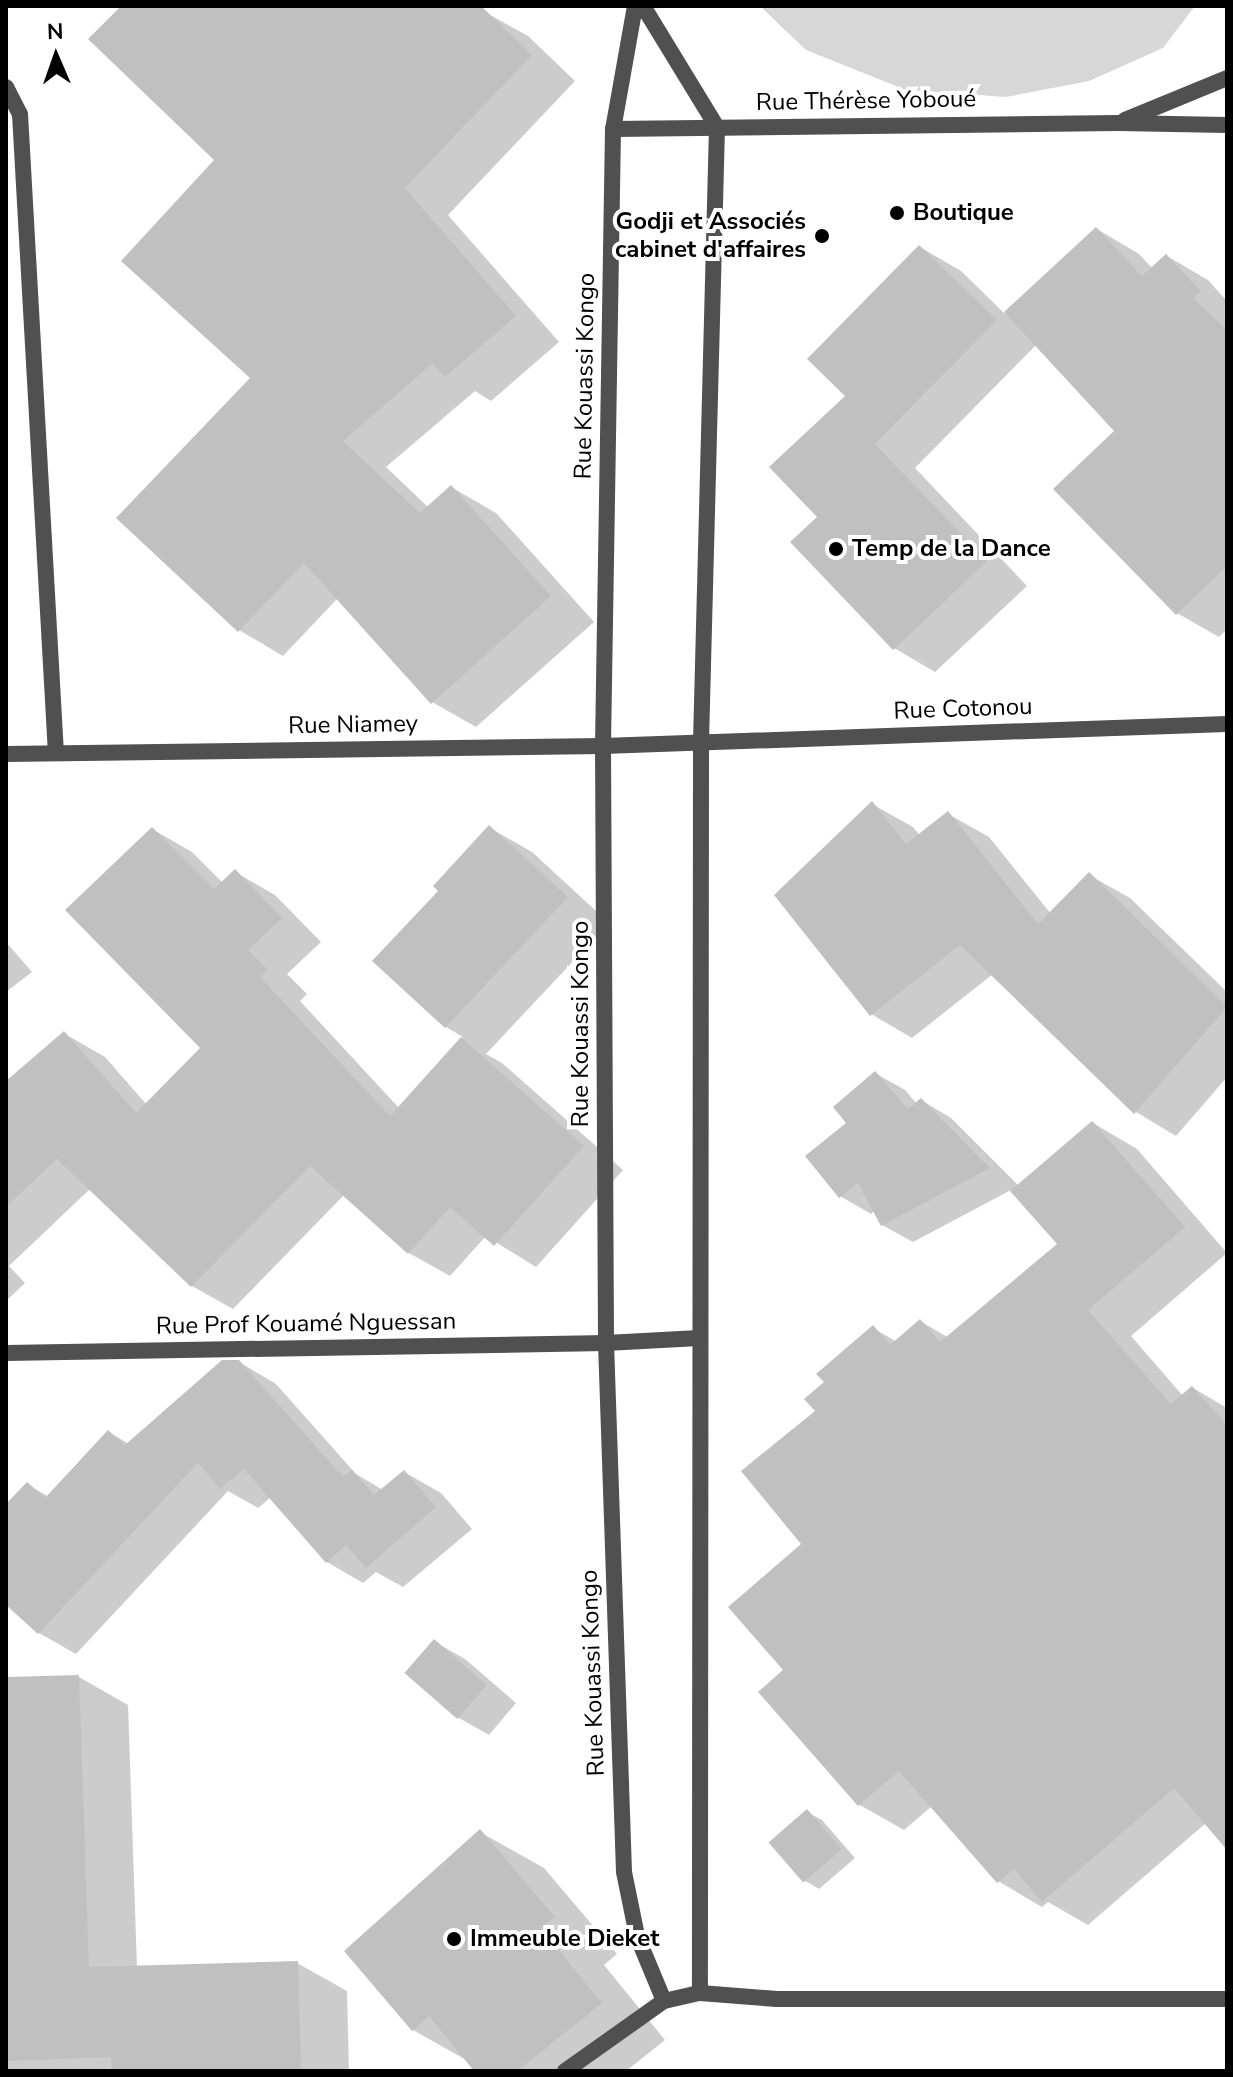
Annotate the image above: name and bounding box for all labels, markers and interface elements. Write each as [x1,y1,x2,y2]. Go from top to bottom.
north arrow [16,16,96,96]
text: N [46,17,64,47]
street label: Rue Thérèse Yoboué [756,85,976,117]
place label: Boutique [913,199,1014,227]
marker: Boutique [888,204,906,222]
place label: Godji et Associés cabinet d'affaires [615,208,806,264]
marker: Godji et Associés cabinet d'affaires [813,227,831,245]
street label: Rue Kouassi Kongo [569,272,601,480]
place label: Temp de la Dance [852,535,1051,563]
marker: Temp de la Dance [827,540,845,558]
street label: Rue Cotonou [893,692,1033,726]
street label: Rue Niamey [288,709,418,741]
street label: Rue Kouassi Kongo [567,921,595,1127]
street label: Rue Prof Kouamé Nguessan [156,1307,456,1341]
street label: Rue Kouassi Kongo [575,1569,611,1777]
place label: Immeuble Dieket [470,1925,659,1953]
marker: Immeuble Dieket [445,1930,463,1948]

